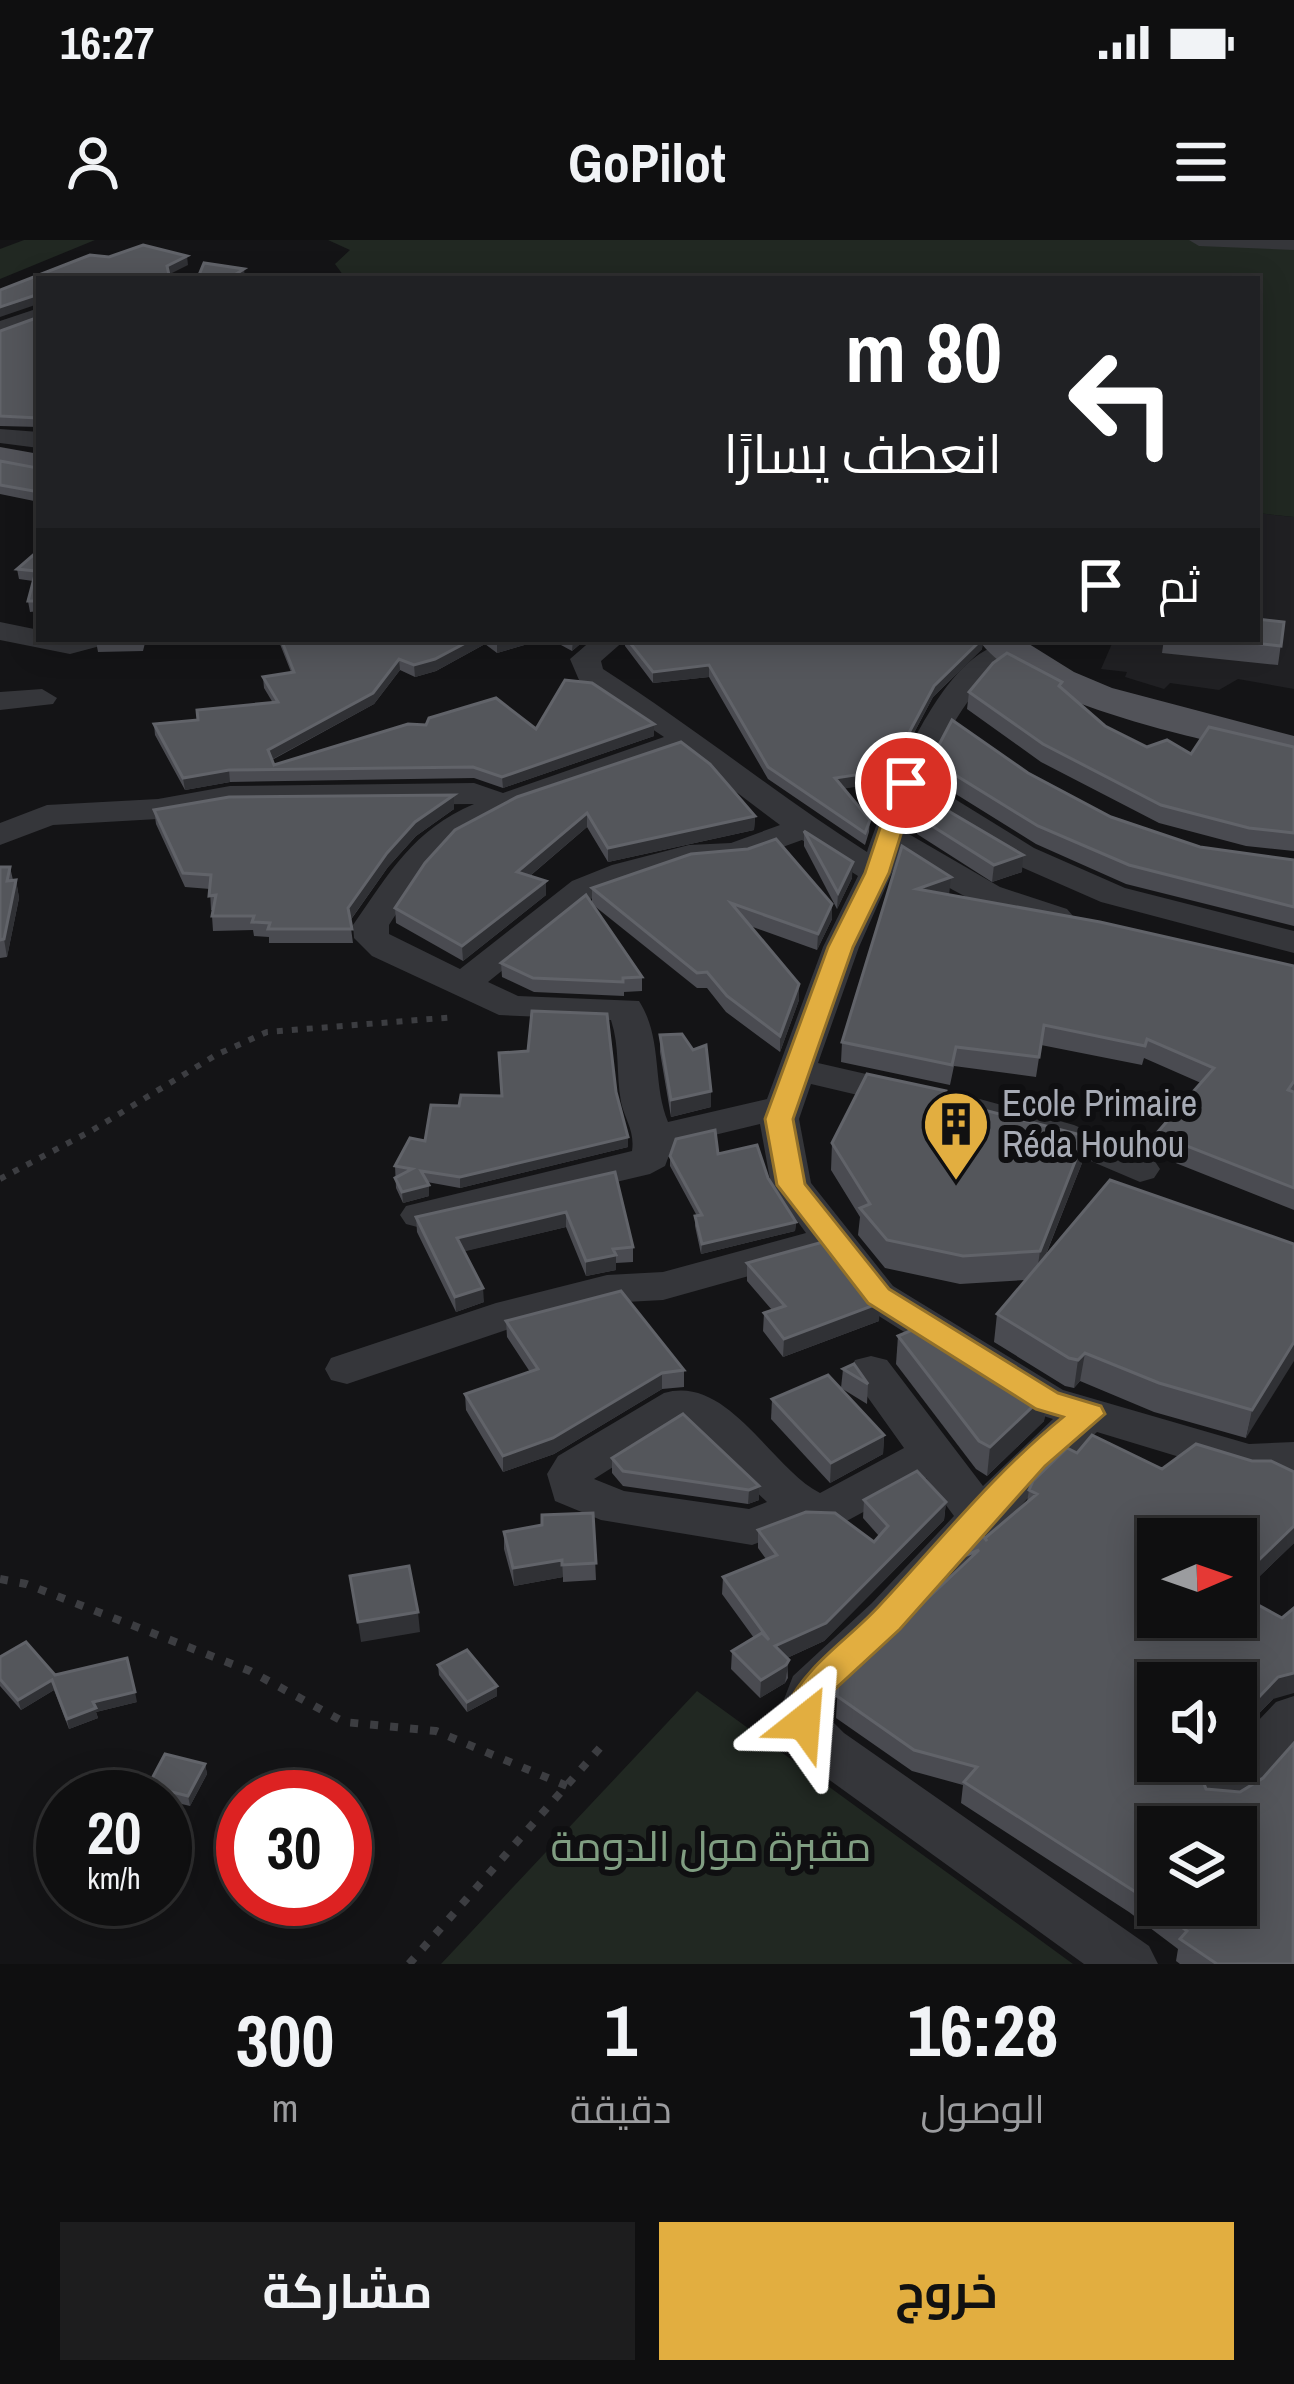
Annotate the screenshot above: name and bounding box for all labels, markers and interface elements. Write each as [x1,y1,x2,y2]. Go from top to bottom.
text: 16:27 [60,12,154,73]
text: GoPilot [568,126,726,199]
icon: person [60,129,126,195]
icon: menu [1168,129,1234,195]
text: 80 m [845,295,1002,408]
icon: left [1044,324,1200,480]
text: انعطف يسارًا [723,417,1002,490]
icon: arrive [1068,552,1134,618]
text: ثم [1158,555,1200,616]
pin [855,732,957,834]
icon: arrive [873,750,939,816]
place label: Ecole Primaire Réda Houhou [1002,1079,1197,1168]
building icon: Ecole Primaire Réda Houhou [921,1089,991,1183]
north arrow [1137,1518,1257,1638]
map controls [1137,1518,1257,1926]
position arrow [741,1659,867,1785]
button: sound [1137,1662,1257,1782]
speed limit sign: 30 [216,1770,372,1926]
text: 20 [87,1792,141,1873]
button: layers [1137,1806,1257,1926]
park label: مقبرة مول الدومة [550,1818,872,1874]
text: km/h [87,1858,141,1898]
text: 1 [604,1981,637,2078]
text: 16:28 [907,1981,1058,2078]
text: 300 [236,1991,334,2088]
text: m [272,2082,298,2134]
text: دقيقة [570,2083,671,2135]
text: الوصول [921,2083,1045,2135]
button: مشاركة [60,2222,635,2360]
button: خروج [659,2222,1234,2360]

